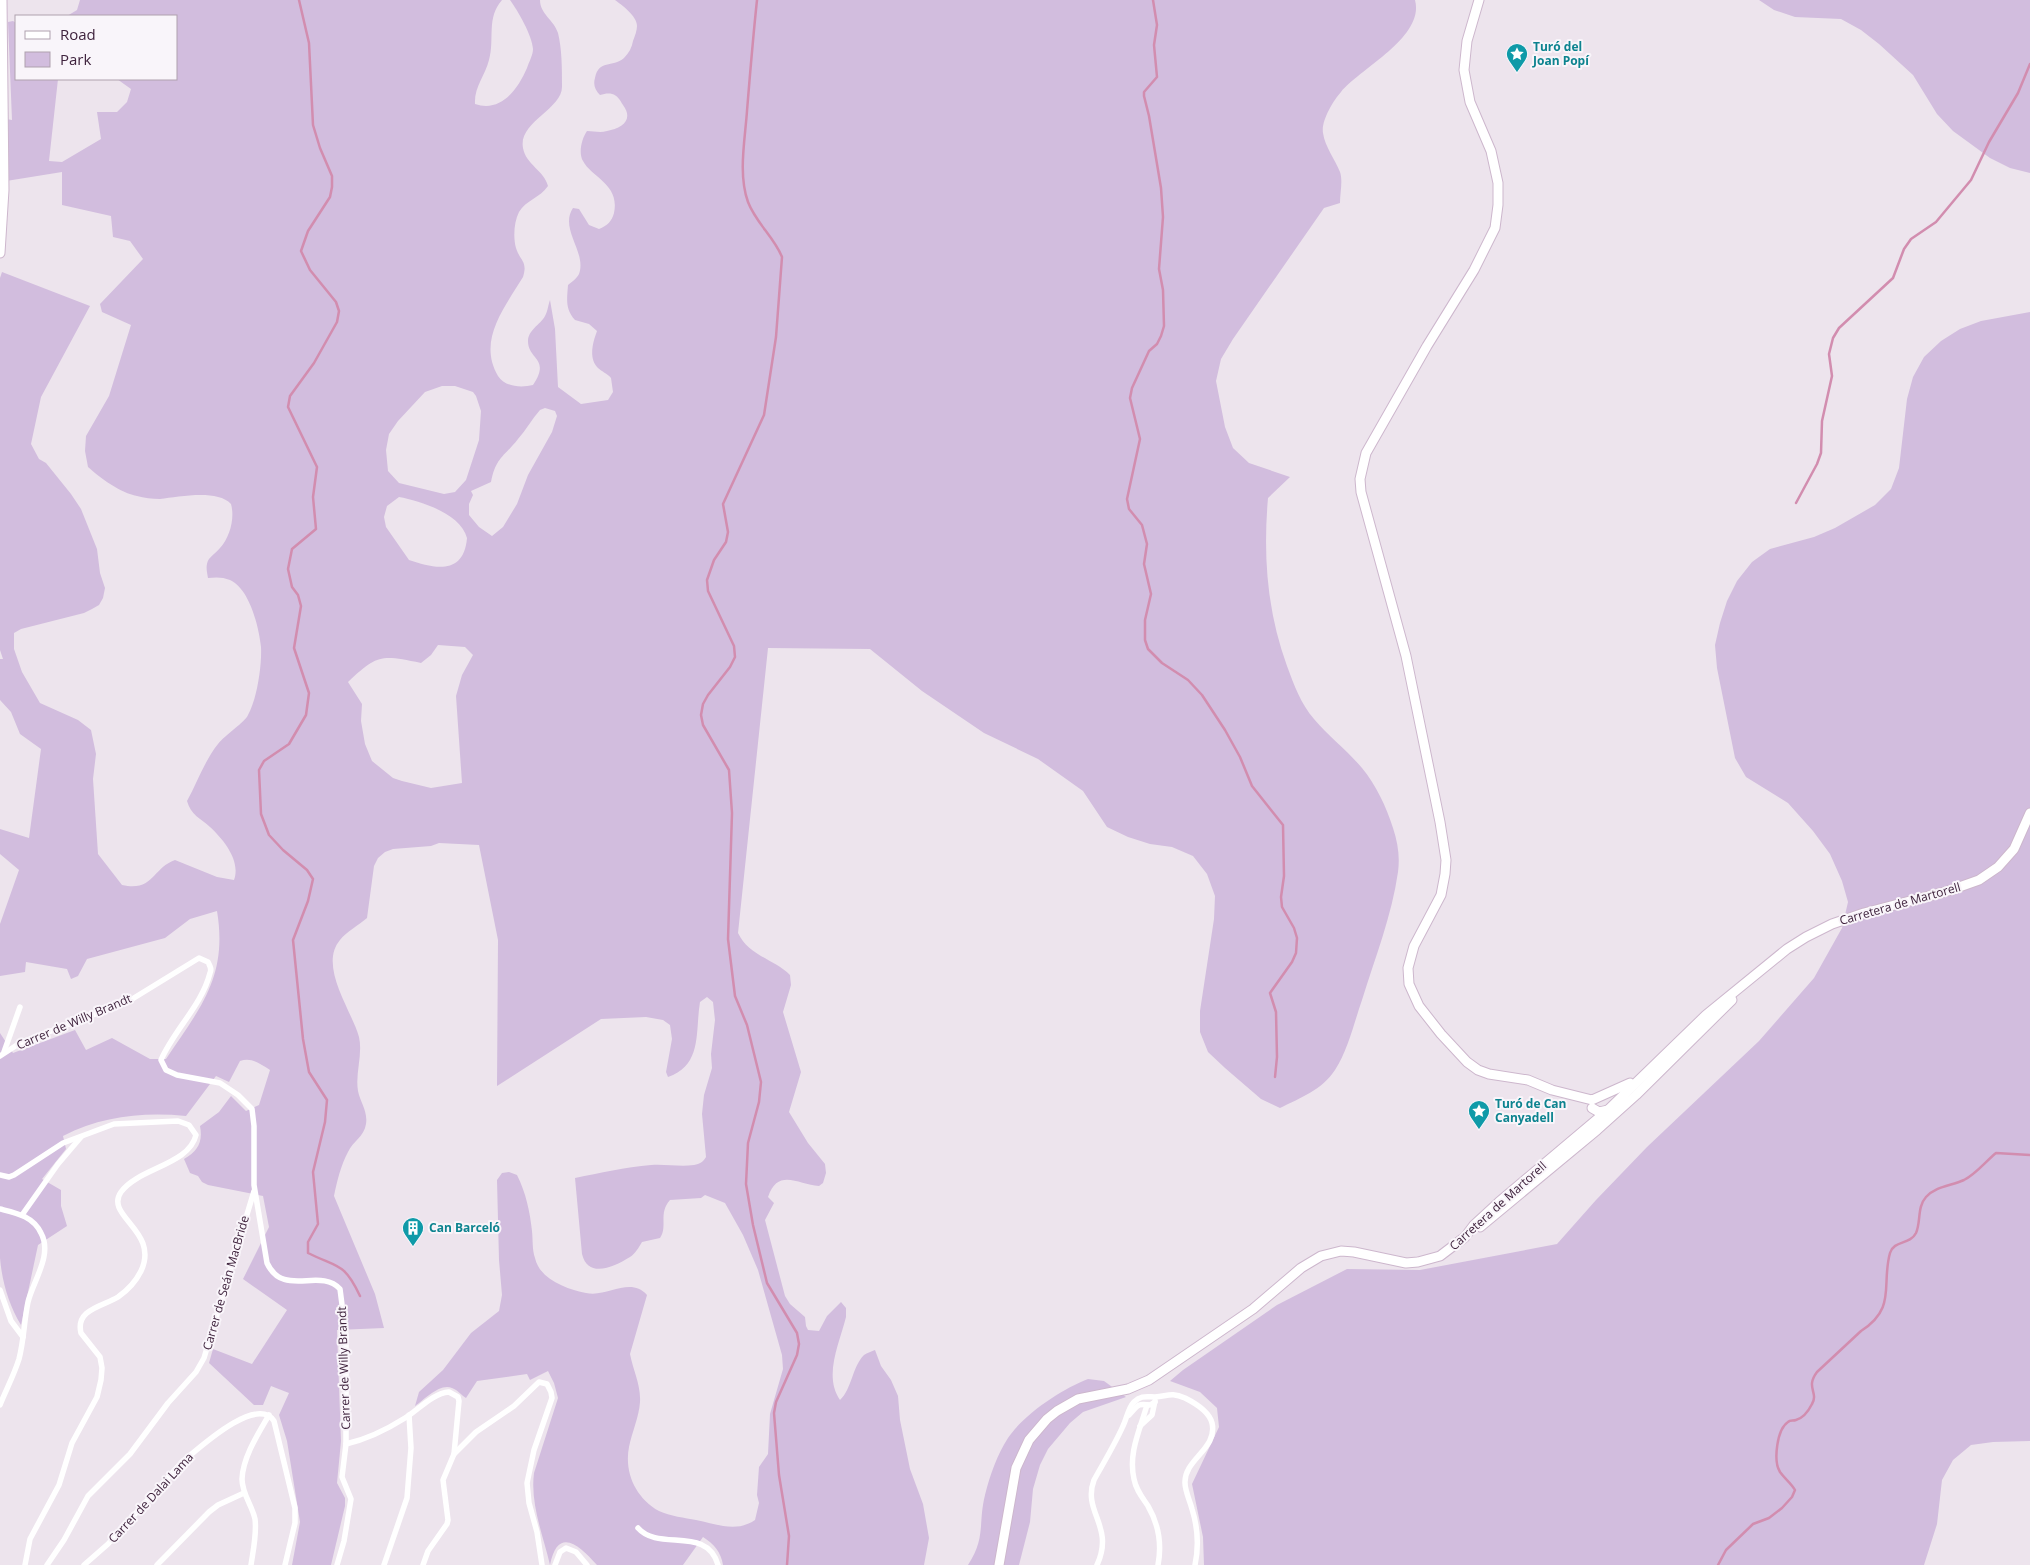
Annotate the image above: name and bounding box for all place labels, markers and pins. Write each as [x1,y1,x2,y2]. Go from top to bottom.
place label: Turó del Joan Popí [1532,38,1590,69]
place icon: Turó del Joan Popí [1505,42,1529,73]
place label: Turó de Can Canyadell [1495,1095,1566,1126]
place icon: Turó de Can Canyadell [1467,1099,1491,1130]
building icon: Can Barceló [401,1216,425,1247]
place label: Can Barceló [429,1219,500,1236]

